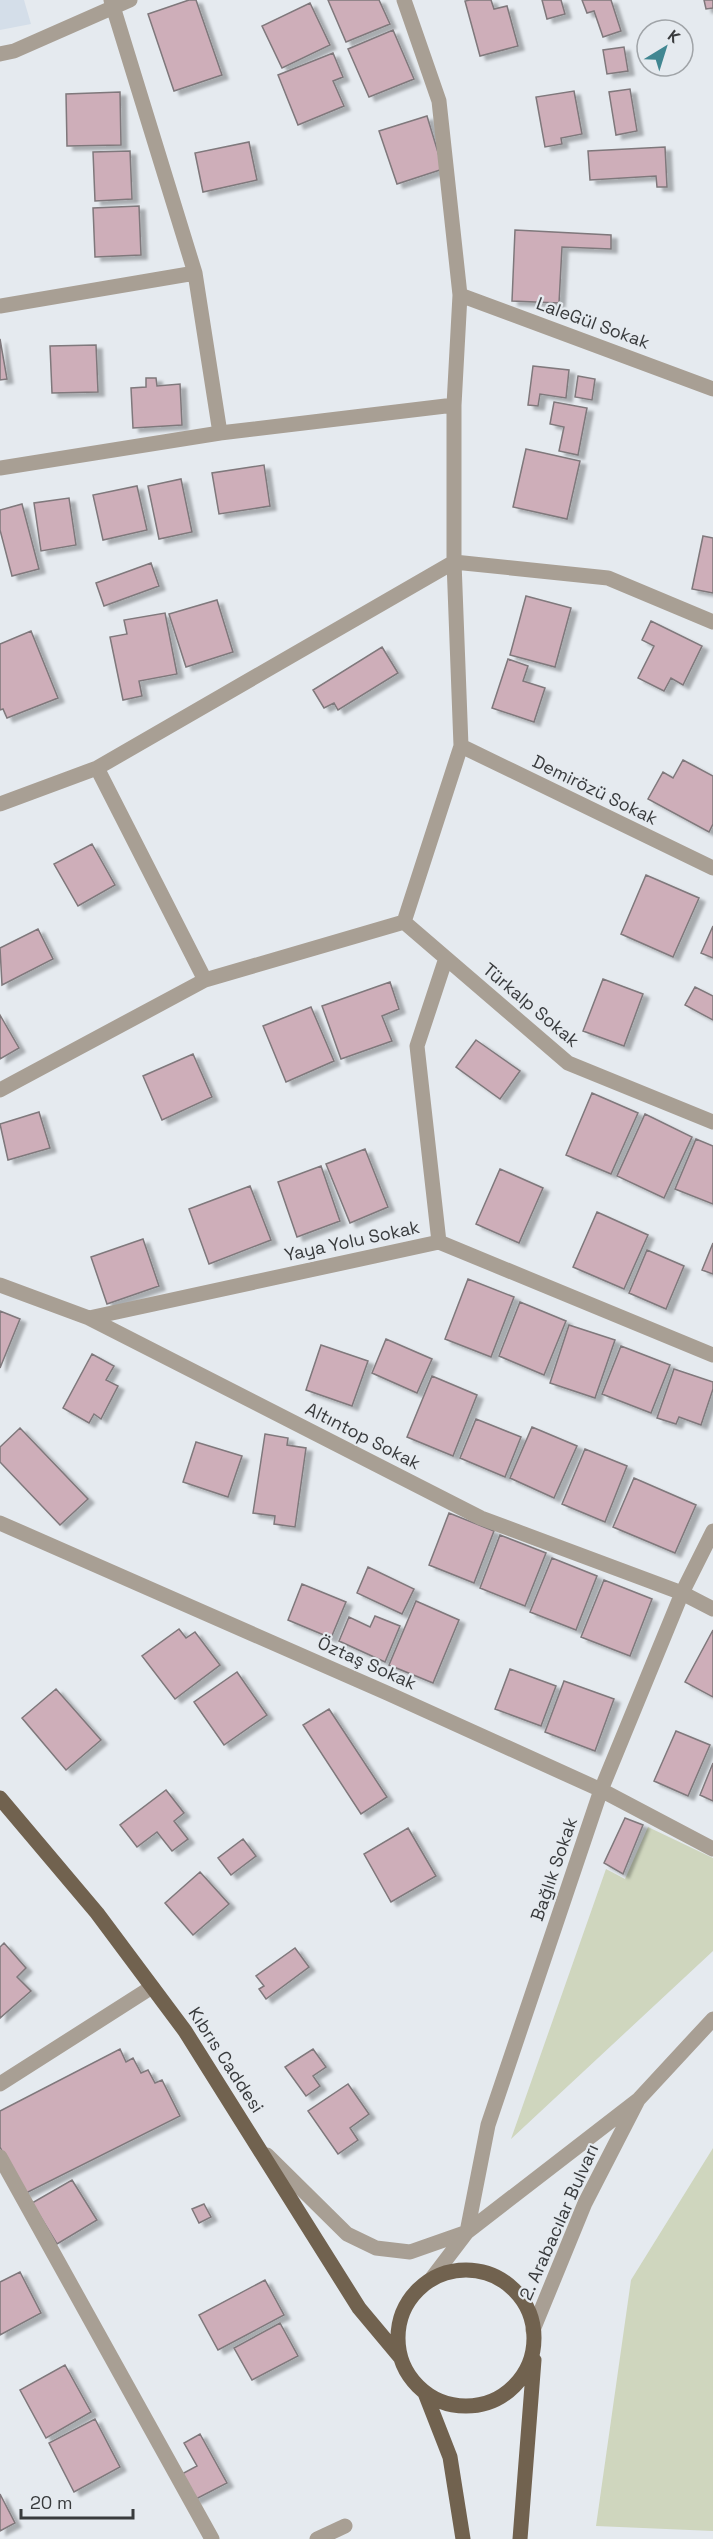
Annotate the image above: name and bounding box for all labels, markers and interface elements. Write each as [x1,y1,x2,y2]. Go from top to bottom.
north arrow [635,18,695,78]
text: K [664,25,684,48]
street label: LaleGül Sokak [533,291,653,354]
street label: Demirözü Sokak [529,749,662,830]
street label: Türkalp Sokak [478,958,585,1052]
street label: Yaya Yolu Sokak [282,1215,422,1266]
street label: Altıntop Sokak [302,1397,425,1475]
street label: Öztaş Sokak [314,1631,420,1695]
street label: Bağlık Sokak [525,1814,582,1924]
street label: Kıbrıs Caddesi [184,2002,269,2117]
street label: 2. Arabacılar Bulvarı [514,2140,603,2304]
scale bar [21,2482,134,2520]
text: 20 m [30,2491,73,2514]

